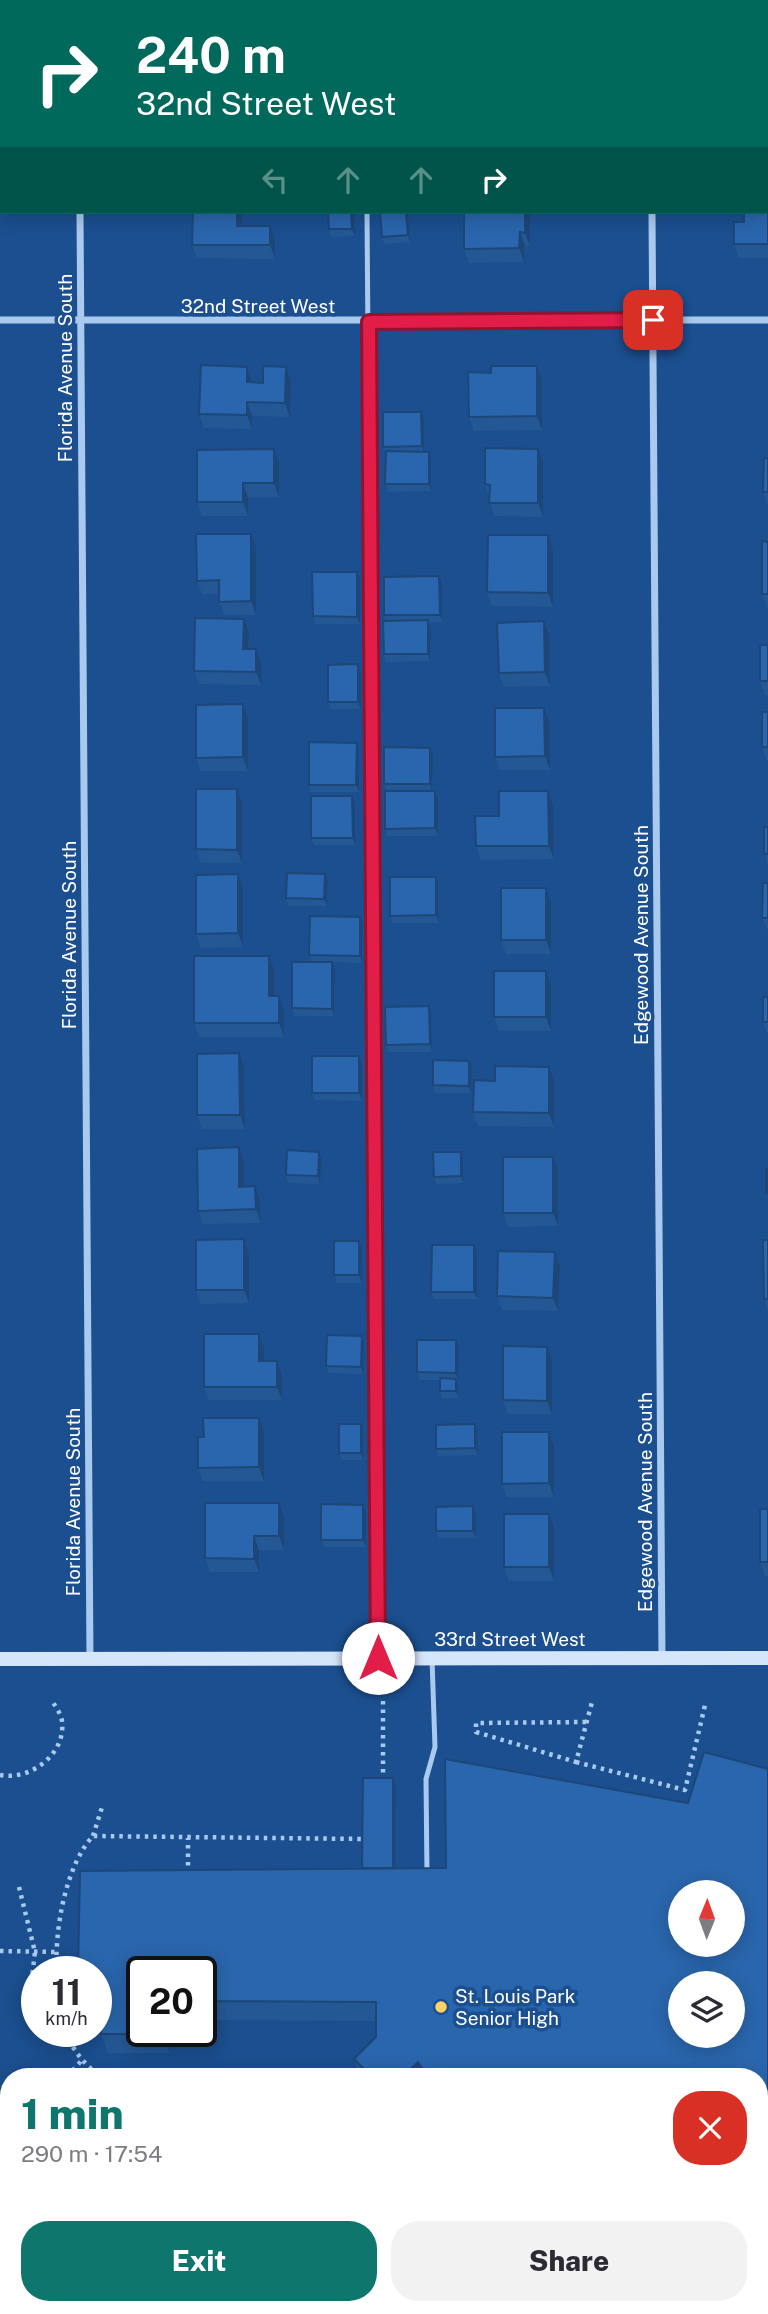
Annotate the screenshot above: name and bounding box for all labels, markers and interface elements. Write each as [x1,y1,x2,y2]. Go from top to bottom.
text: 240 m [136,26,286,84]
icon: right [21,28,112,119]
text: 32nd Street West [136,85,396,122]
icon: left [256,161,294,199]
icon: ahead [329,161,367,199]
icon: ahead [402,161,440,199]
icon: right [475,161,513,199]
street label: Florida Avenue South [54,274,76,462]
pin [623,290,683,350]
street label: 32nd Street West [181,295,335,317]
icon: arrive [634,301,672,339]
street label: Edgewood Avenue South [630,825,652,1045]
street label: Florida Avenue South [58,841,80,1029]
street label: Edgewood Avenue South [634,1392,656,1612]
street label: Florida Avenue South [62,1408,84,1596]
position arrow [341,1621,415,1695]
street label: 33rd Street West [434,1628,586,1650]
north arrow [668,1880,746,1956]
map controls [668,1880,745,2048]
speed limit sign: 20 [126,1956,217,2047]
button: layers [668,1971,745,2048]
text: 11 [52,1972,81,2013]
place label: St. Louis Park Senior High [455,1985,576,2029]
marker: St. Louis Park Senior High [433,1999,449,2015]
text: km/h [45,2008,88,2029]
text: 1 min [21,2089,124,2138]
button: close [673,2091,747,2165]
text: 290 m · 17:54 [21,2140,162,2167]
button: Exit [21,2221,377,2301]
button: Share [391,2221,747,2301]

